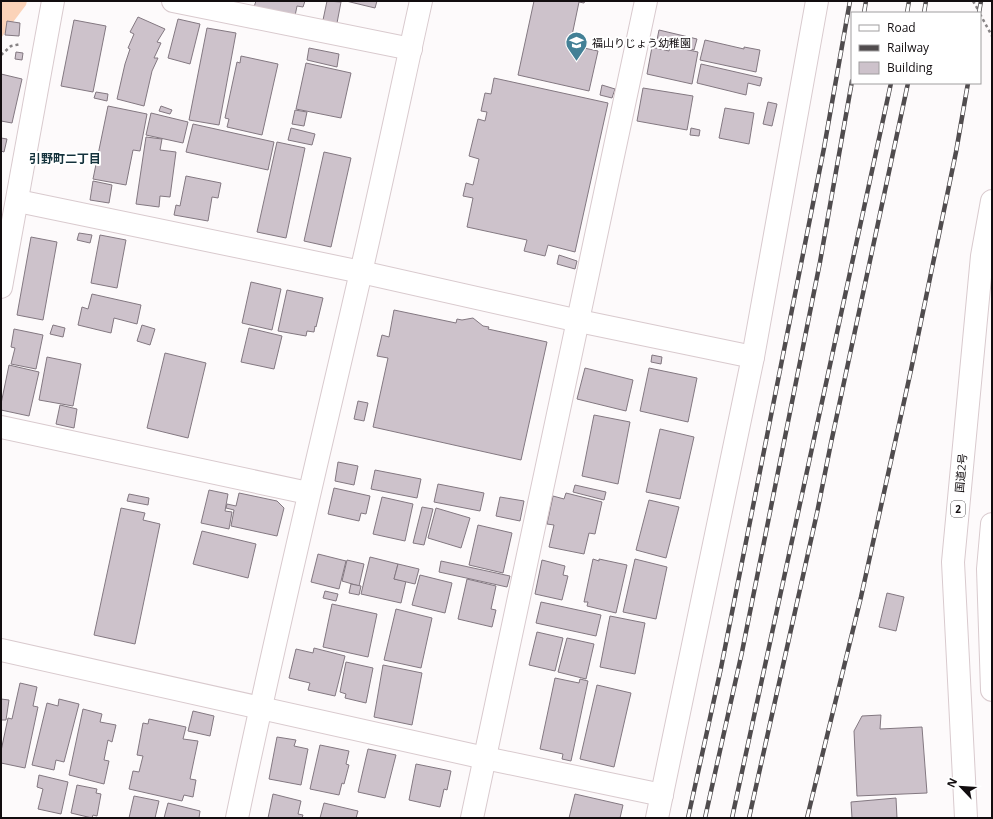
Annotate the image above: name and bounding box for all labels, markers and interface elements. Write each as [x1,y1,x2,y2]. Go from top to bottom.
legend [851,12,981,84]
text: Road [887,19,916,36]
school or university icon: 福山りじょう幼稚園 [563,30,589,63]
place label: 福山りじょう幼稚園 [592,35,691,50]
text: Railway [887,39,930,56]
text: Building [887,59,933,76]
district label: 引野町二丁目 [29,150,101,167]
street label: 国道2号 [951,453,970,493]
road number: 2 [951,501,965,517]
north arrow [941,767,981,807]
text: N [943,775,960,790]

